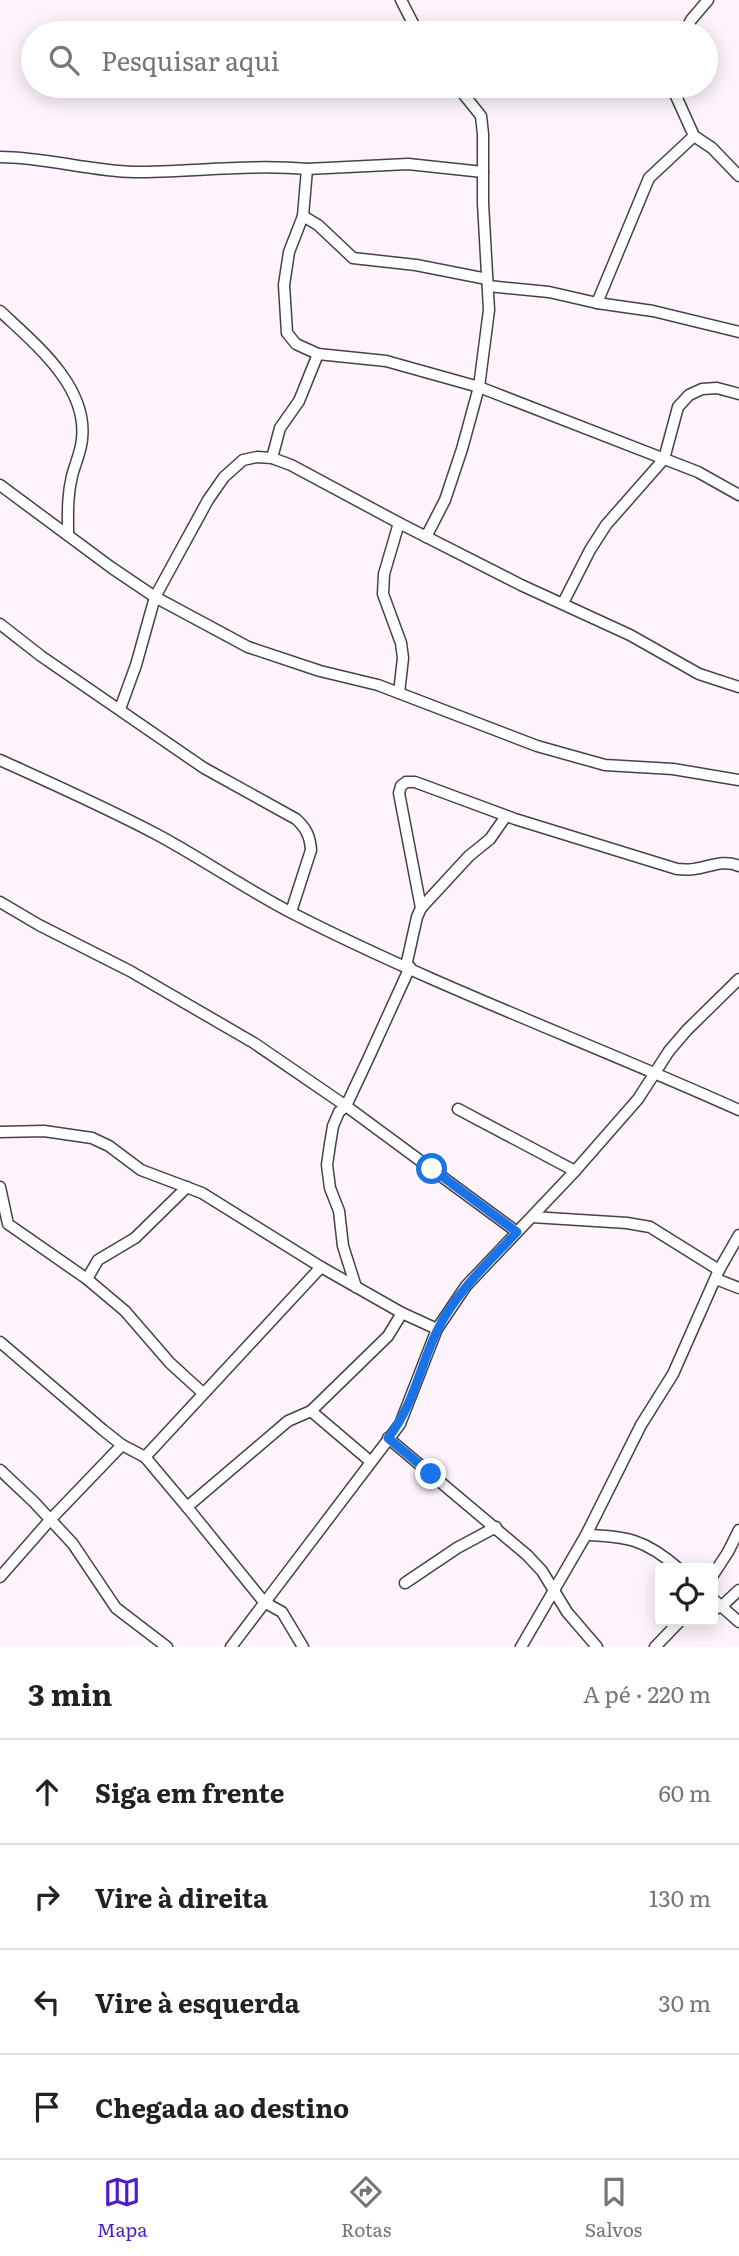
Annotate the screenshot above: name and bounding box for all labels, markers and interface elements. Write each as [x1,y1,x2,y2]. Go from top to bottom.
search box [21,21,718,98]
text: Pesquisar aqui [101,40,279,79]
icon: search [45,41,83,79]
route start [416,1153,447,1184]
route end [415,1458,446,1489]
map controls [655,1563,718,1626]
button: locate [655,1563,718,1626]
text: 3 min [28,1671,112,1715]
text: A pé · 220 m [583,1676,711,1710]
text: Siga em frente [95,1772,284,1811]
icon: ahead [28,1773,66,1811]
text: 60 m [658,1775,711,1809]
text: Vire à direita [95,1877,268,1916]
icon: right [28,1878,66,1916]
text: 130 m [649,1880,711,1914]
text: Vire à esquerda [95,1982,300,2021]
icon: left [28,1983,66,2021]
text: 30 m [658,1985,711,2019]
text: Chegada ao destino [95,2087,349,2126]
icon: arrive [28,2088,66,2126]
tab: Mapa [97,2173,147,2243]
tab: Rotas [341,2173,391,2243]
tab: Salvos [585,2173,642,2243]

